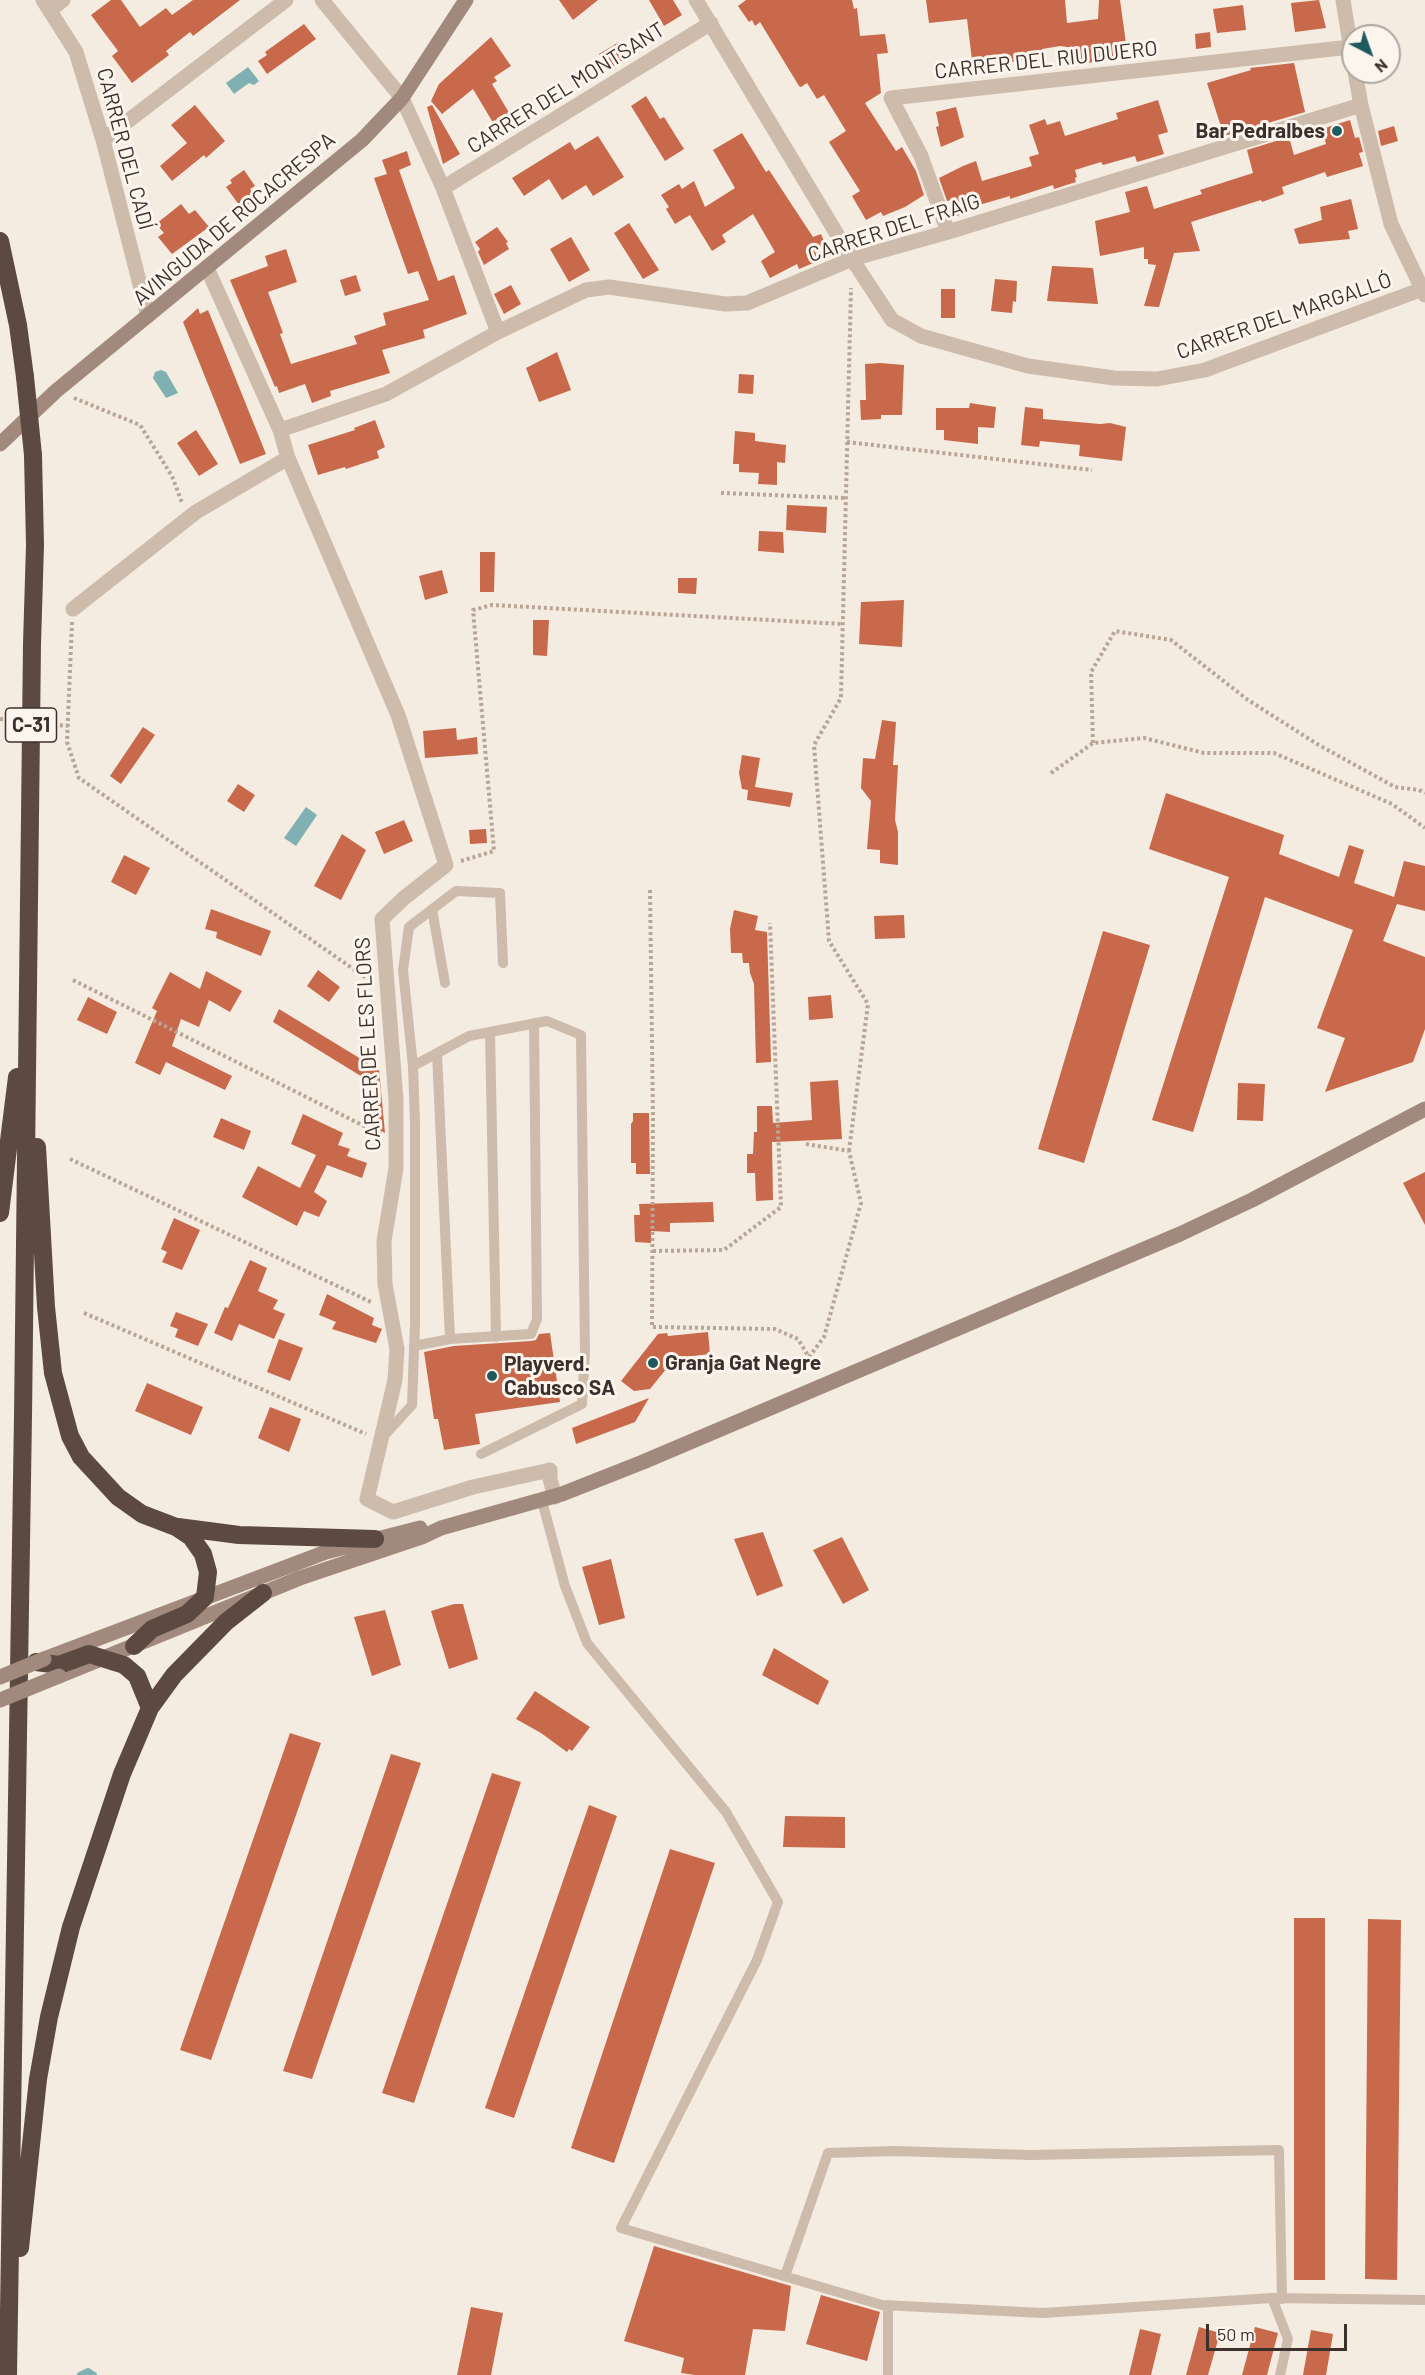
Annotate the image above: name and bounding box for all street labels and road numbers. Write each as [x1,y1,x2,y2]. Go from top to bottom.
street label: CARRER DEL MONTSANT [463,17,669,159]
street label: CARRER DEL RIU DUERO [933,36,1159,84]
street label: CARRER DEL CADÍ [91,65,159,233]
street label: AVINGUDA DE ROCACRESPA [128,127,340,311]
street label: CARRER DEL FRAIG [805,188,983,268]
street label: CARRER DEL MARGALLÓ [1173,267,1395,365]
road number: C-31 [6,708,57,742]
street label: CARRER DE LES FLORS [350,937,386,1151]

